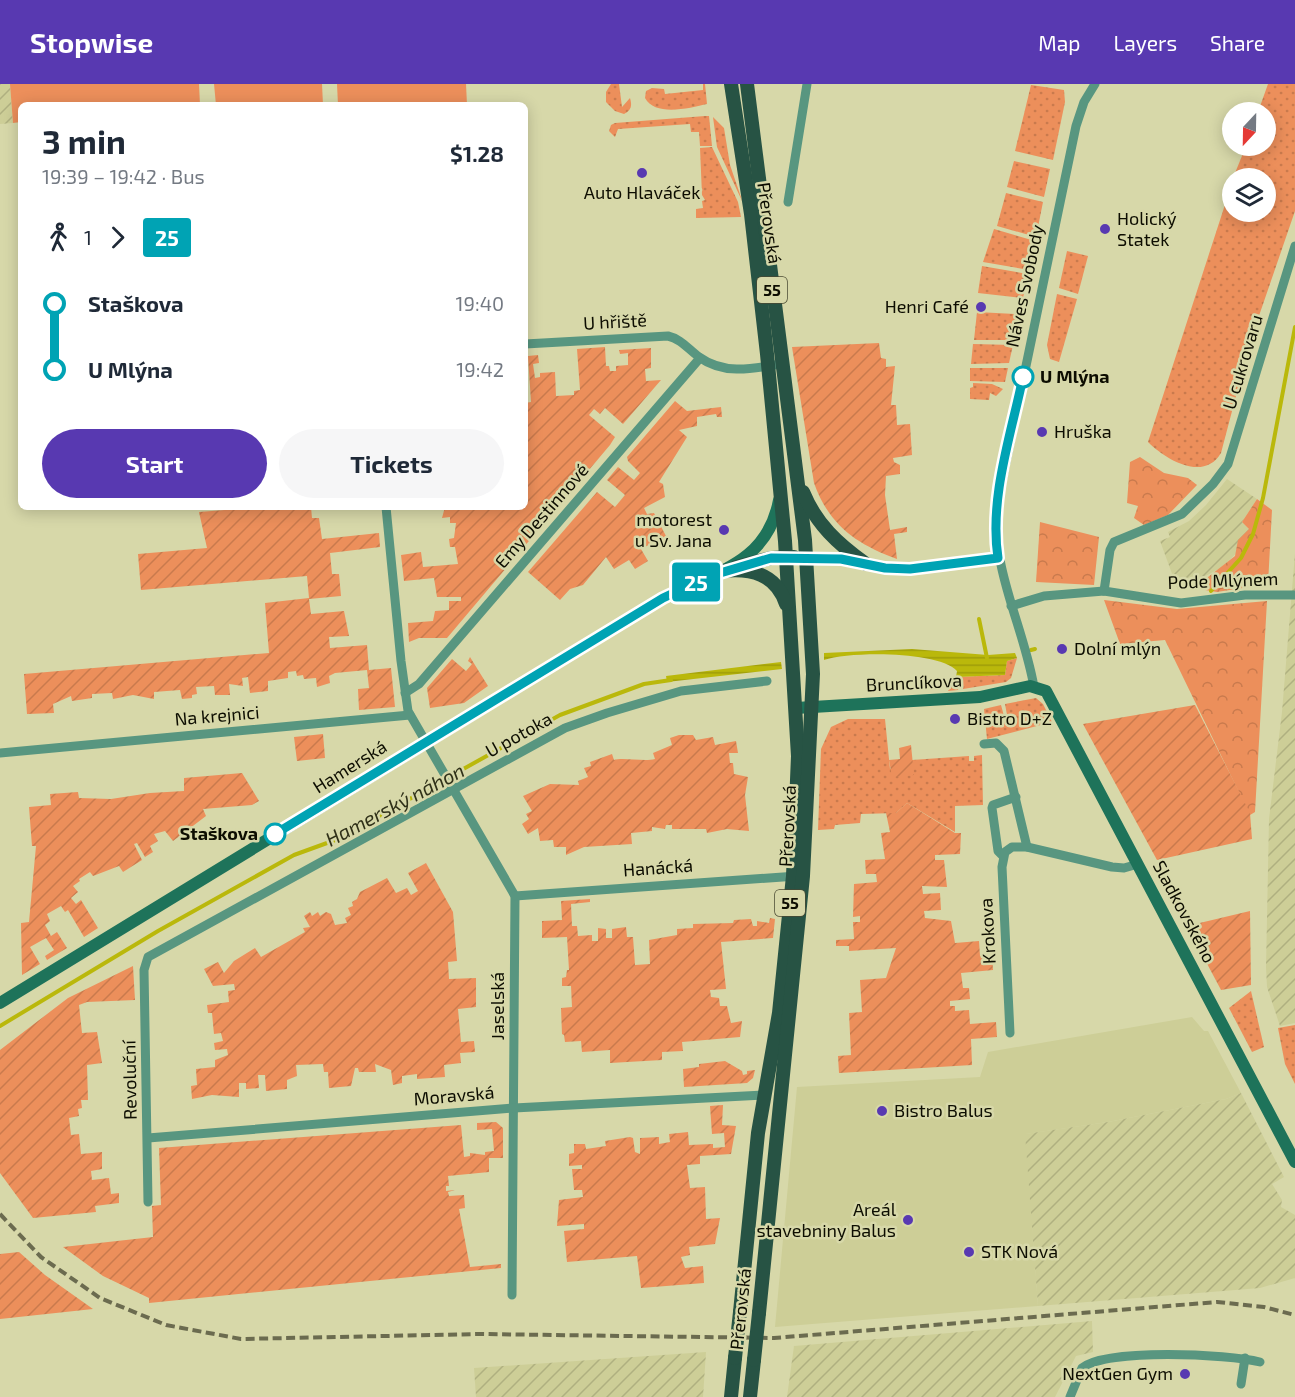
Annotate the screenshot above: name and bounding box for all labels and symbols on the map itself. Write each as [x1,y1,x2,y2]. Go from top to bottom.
north arrow [1222,102,1276,156]
marker: Auto Hlaváček [635,166,649,180]
place label: Auto Hlaváček [584,181,700,203]
street label: Přerovská [753,181,787,265]
place label: Holický Statek [1117,207,1177,250]
street label: Náves Svobody [1000,222,1048,349]
marker: Holický Statek [1098,222,1112,236]
road number: 55 [757,277,787,303]
place label: Henri Café [885,295,969,317]
marker: Henri Café [974,300,988,314]
street label: U hřiště [583,308,647,334]
street label: U cukrovaru [1217,312,1267,412]
place label: U Mlýna [1040,365,1109,387]
marker: U Mlýna [1012,366,1034,388]
place label: Hruška [1054,420,1112,442]
marker: Hruška [1035,425,1049,439]
street label: Emy Destinnové [490,459,593,572]
place label: motorest u Sv. Jana [635,508,712,551]
marker: motorest u Sv. Jana [717,523,731,537]
line badge: 25 [669,562,723,602]
street label: Pode Mlýnem [1167,567,1279,593]
place label: Dolní mlýn [1074,637,1161,659]
marker: Dolní mlýn [1055,642,1069,656]
street label: Brunclíkova [865,669,962,696]
street label: Na krejnici [174,700,260,730]
street label: U potoka [481,707,556,761]
place label: Bistro D+Z [967,707,1052,729]
marker: Bistro D+Z [948,712,962,726]
street label: Hamerská [309,735,390,797]
water label: Hamerský náhon [321,757,469,852]
street label: Přerovská [774,784,800,868]
place label: Staškova [180,822,258,844]
marker: Staškova [264,823,286,845]
street label: Hanácká [622,854,694,880]
street label: Sladkovského [1149,857,1221,966]
road number: 55 [775,890,805,916]
street label: Krokova [974,897,1000,965]
street label: Jaselská [486,972,508,1040]
street label: Revoluční [117,1039,141,1120]
street label: Moravská [413,1081,495,1109]
place label: Bistro Balus [894,1099,993,1121]
marker: Bistro Balus [875,1104,889,1118]
place label: Areál stavebniny Balus [756,1198,897,1241]
marker: Areál stavebniny Balus [901,1213,915,1227]
place label: STK Nová [981,1240,1058,1262]
marker: STK Nová [962,1245,976,1259]
street label: Přerovská [725,1267,755,1351]
place label: NextGen Gym [1062,1362,1173,1384]
marker: NextGen Gym [1178,1367,1192,1381]

